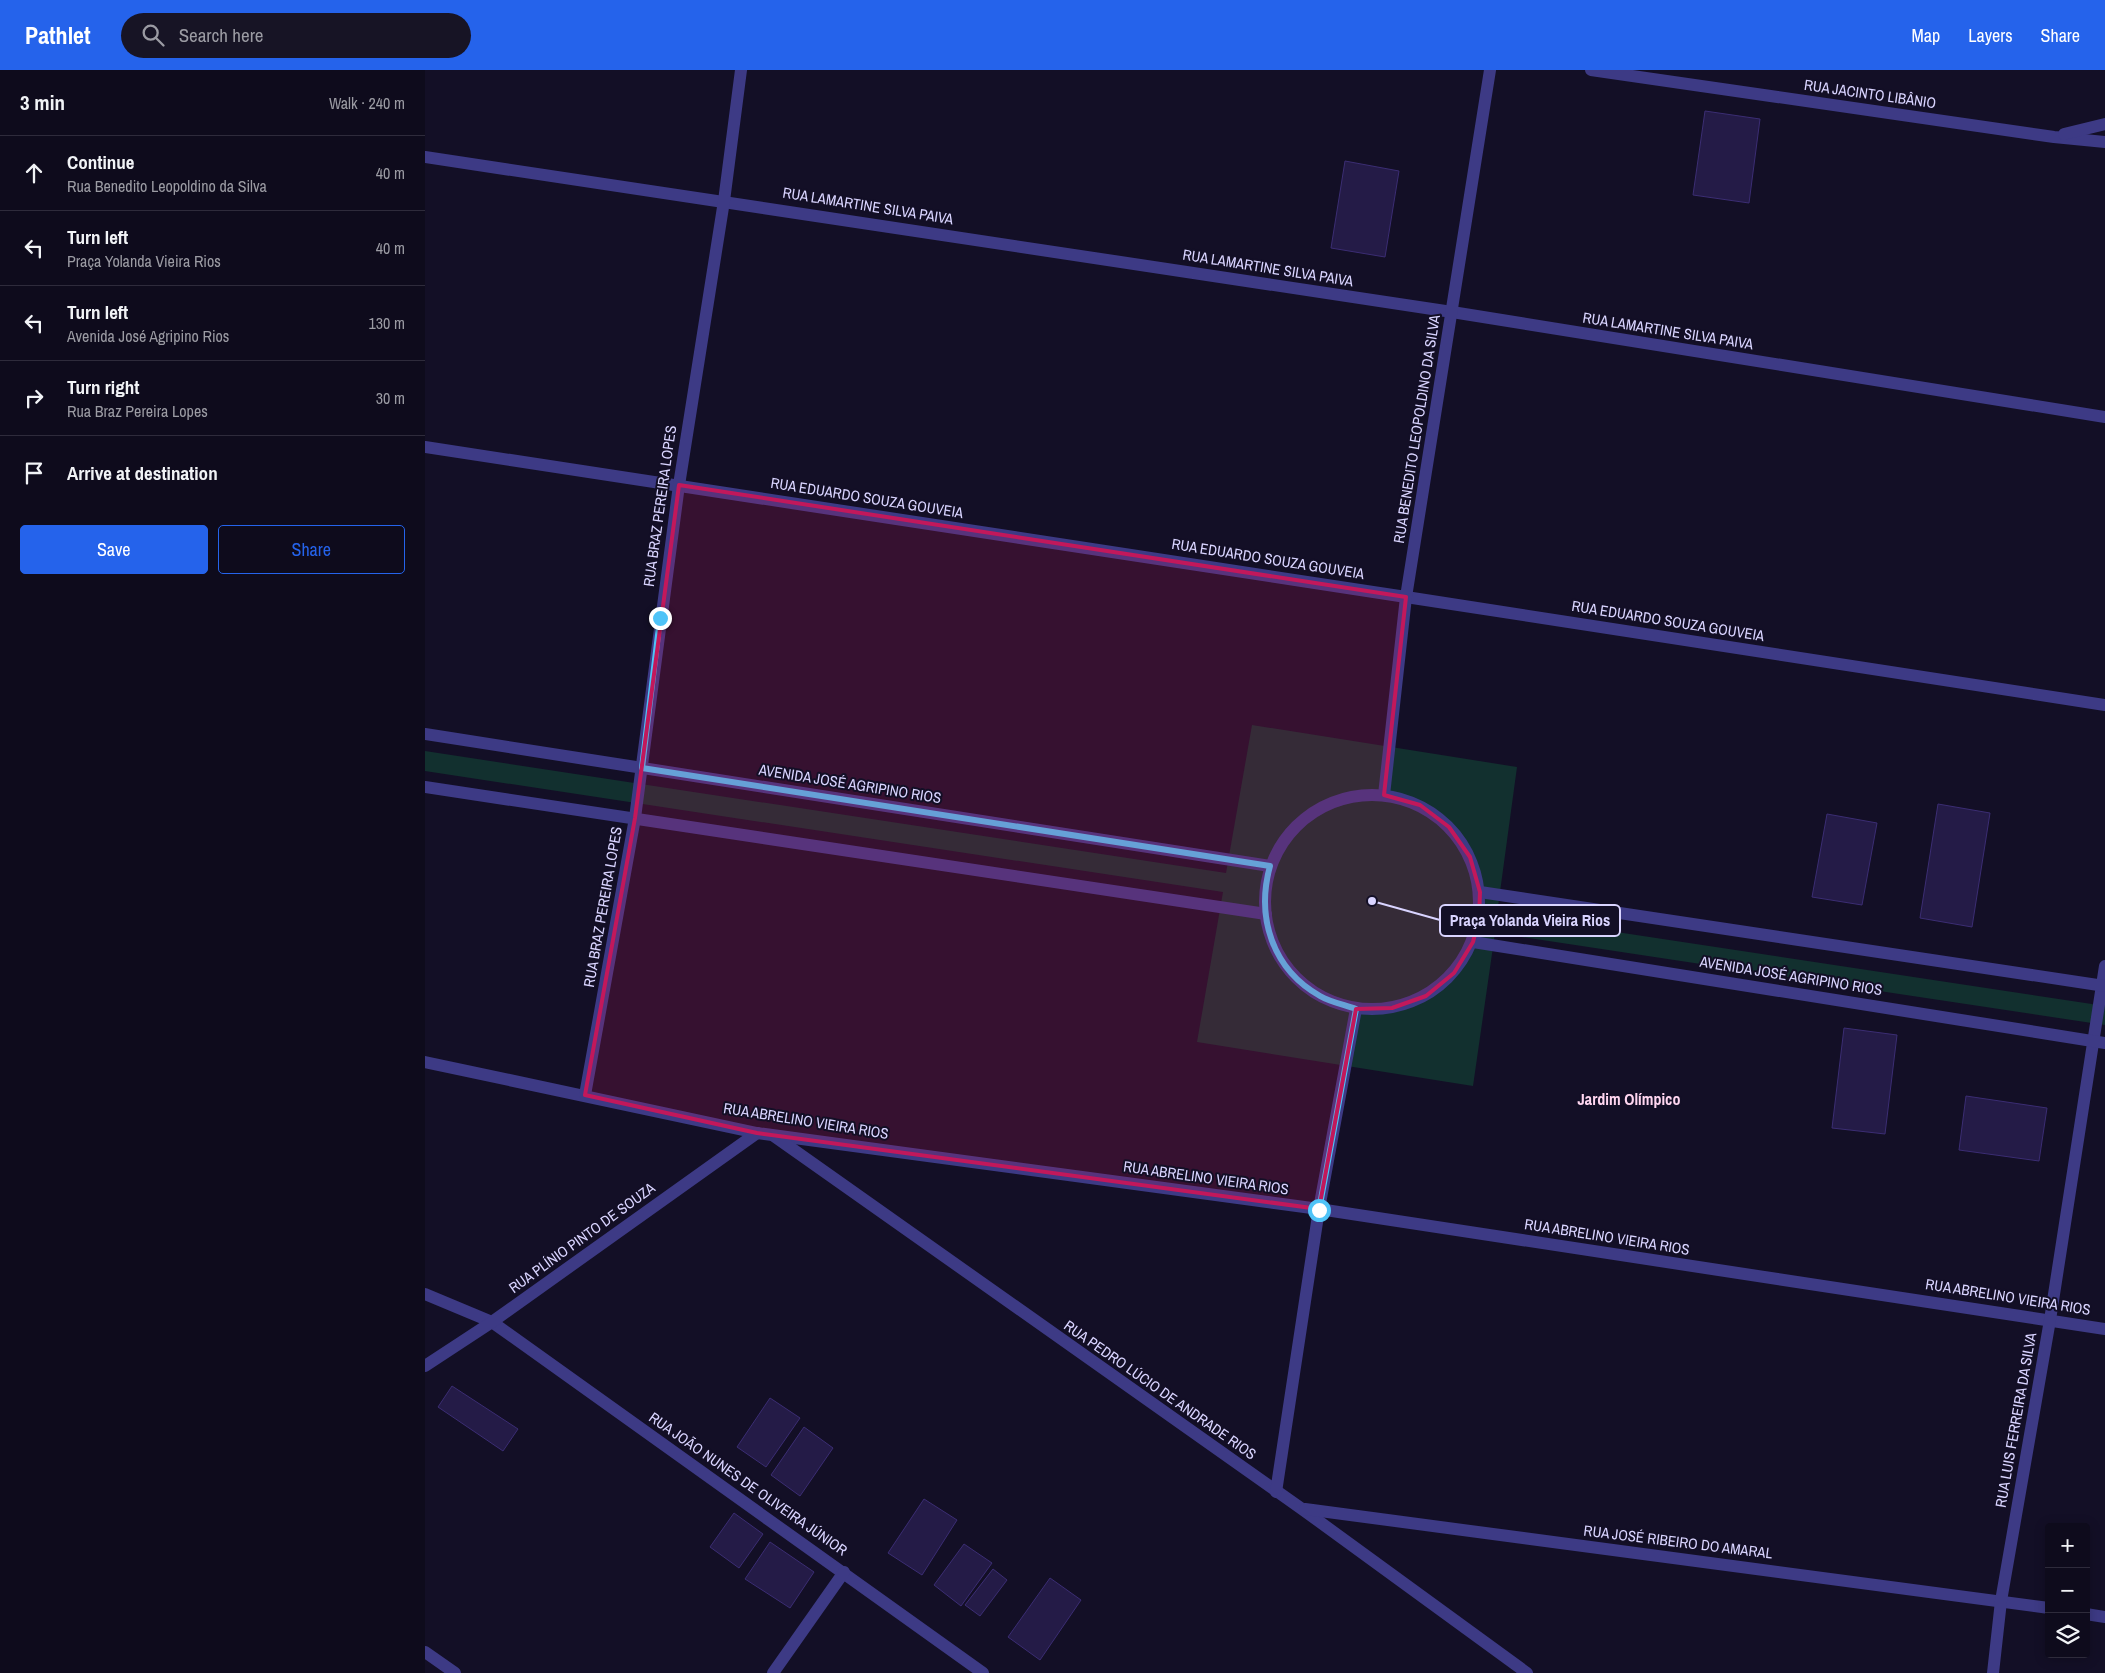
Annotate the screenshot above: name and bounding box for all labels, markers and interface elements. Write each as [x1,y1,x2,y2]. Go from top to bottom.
search box [121,13,471,58]
text: Pathlet [25,19,91,51]
icon: search [139,21,167,49]
text: Search here [179,22,264,48]
text: Map [1912,23,1940,48]
text: Layers [1968,23,2013,48]
text: Share [2041,23,2080,48]
street label: RUA JACINTO LIBÂNIO [1803,74,1937,113]
text: 3 min [20,88,65,117]
text: Walk · 240 m [329,92,405,114]
text: Continue [67,149,135,175]
icon: ahead [20,159,48,187]
text: 40 m [376,162,405,184]
text: Rua Benedito Leopoldino da Silva [67,175,267,197]
street label: RUA LAMARTINE SILVA PAIVA [781,182,956,229]
text: Turn left [67,224,128,250]
icon: left [20,234,48,262]
text: 40 m [376,237,405,259]
street label: RUA LAMARTINE SILVA PAIVA [1181,244,1356,291]
text: Praça Yolanda Vieira Rios [67,250,221,272]
text: Turn left [67,299,128,325]
street label: RUA LAMARTINE SILVA PAIVA [1581,307,1756,354]
icon: left [20,309,48,337]
text: 130 m [369,312,405,334]
street label: RUA BENEDITO LEOPOLDINO DA SILVA [1388,312,1445,545]
text: Avenida José Agripino Rios [67,325,229,347]
text: Turn right [67,374,139,400]
icon: right [20,384,48,412]
text: 30 m [376,387,405,409]
text: Rua Braz Pereira Lopes [67,400,208,422]
street label: RUA BRAZ PEREIRA LOPES [638,424,681,588]
icon: arrive [20,459,48,487]
text: Arrive at destination [67,460,218,486]
street label: RUA EDUARDO SOUZA GOUVEIA [769,472,966,523]
button: Save [20,525,208,574]
button: Share [218,525,405,574]
street label: RUA EDUARDO SOUZA GOUVEIA [1170,533,1367,584]
street label: RUA EDUARDO SOUZA GOUVEIA [1570,595,1767,646]
route end [649,607,672,630]
street label: AVENIDA JOSÉ AGRIPINO RIOS [756,759,943,808]
street label: RUA BRAZ PEREIRA LOPES [578,825,627,989]
callout: Praça Yolanda Vieira Rios [1440,905,1620,936]
text: Praça Yolanda Vieira Rios [1450,909,1610,931]
street label: AVENIDA JOSÉ AGRIPINO RIOS [1697,951,1884,1000]
district label: Jardim Olímpico [1578,1088,1680,1110]
street label: RUA ABRELINO VIEIRA RIOS [722,1097,890,1144]
street label: RUA ABRELINO VIEIRA RIOS [1122,1155,1290,1200]
street label: RUA PLÍNIO PINTO DE SOUZA [504,1177,660,1298]
route start [1308,1199,1331,1222]
street label: RUA ABRELINO VIEIRA RIOS [1523,1213,1691,1260]
street label: RUA ABRELINO VIEIRA RIOS [1924,1273,2092,1320]
street label: RUA PEDRO LÚCIO DE ANDRADE RIOS [1060,1315,1261,1464]
street label: RUA LUIS FERREIRA DA SILVA [1990,1330,2041,1509]
street label: RUA JOÃO NUNES DE OLIVEIRA JÚNIOR [645,1407,852,1560]
street label: RUA JOSÉ RIBEIRO DO AMARAL [1582,1520,1774,1564]
map controls [2045,1523,2090,1658]
button: + [2045,1523,2090,1568]
button: − [2045,1568,2090,1613]
button: layers [2045,1613,2090,1658]

